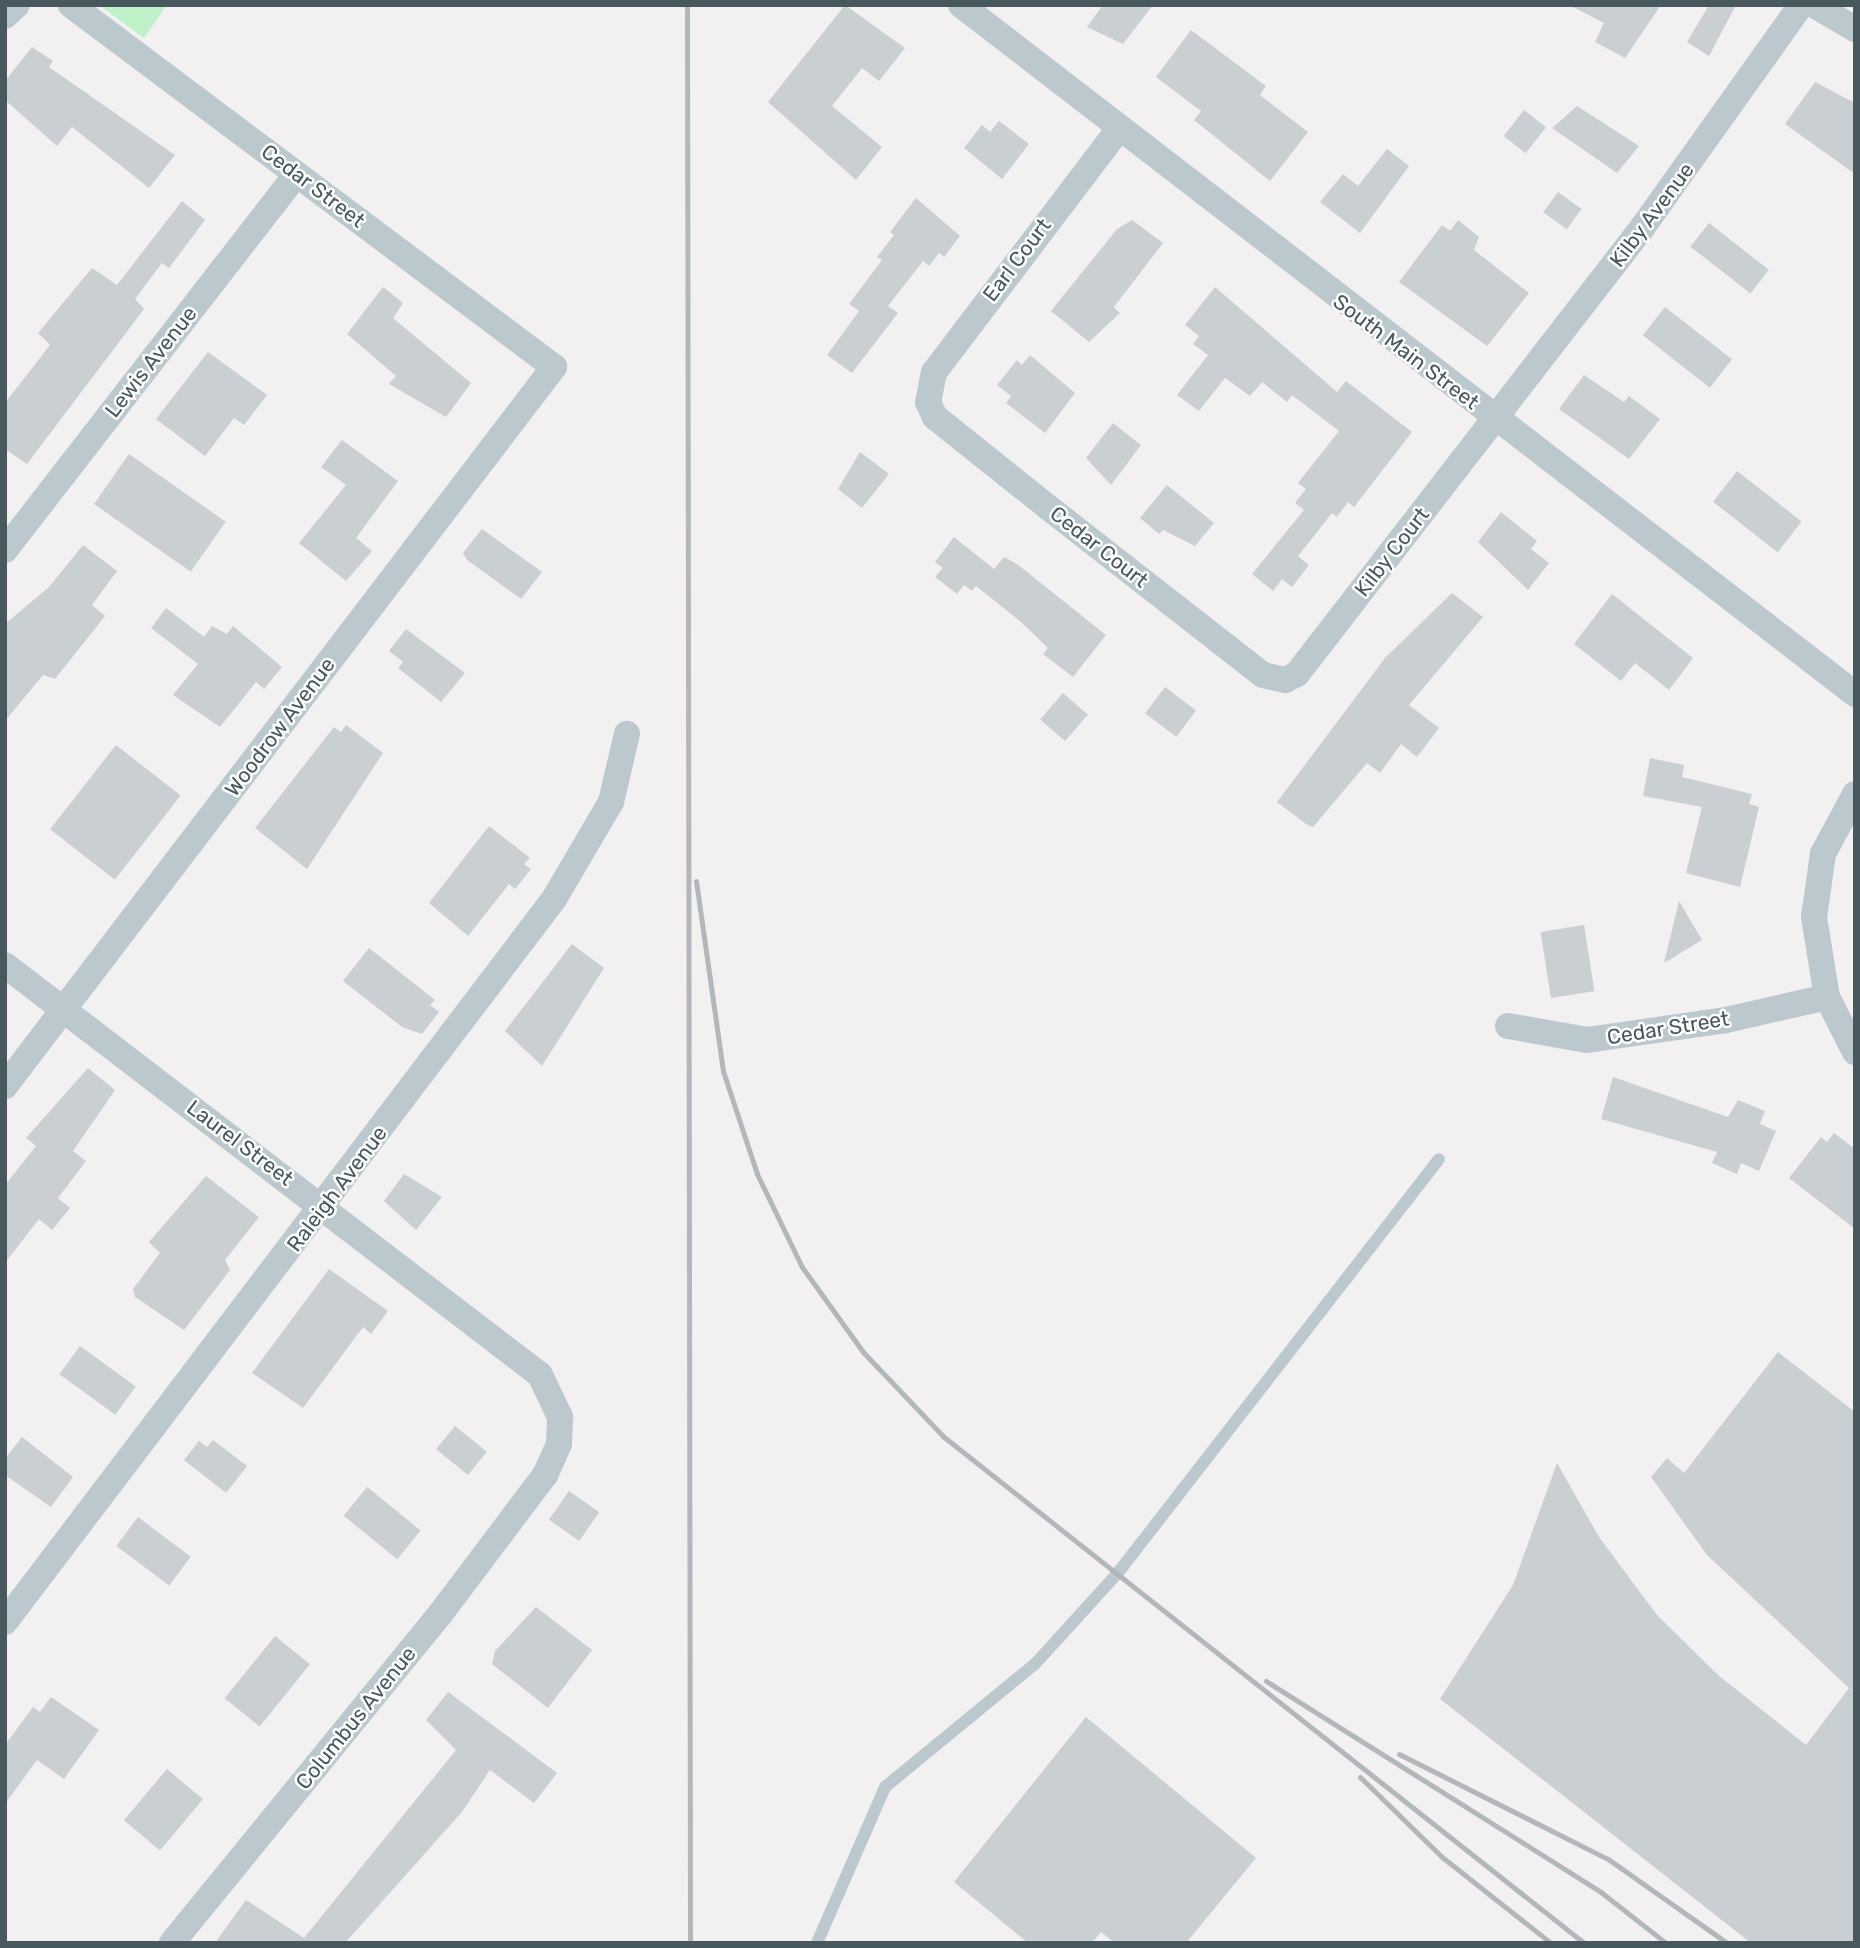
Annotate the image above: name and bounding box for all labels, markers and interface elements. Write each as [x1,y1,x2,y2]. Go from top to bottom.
street label: Cedar Street [256,139,370,233]
street label: Kilby Avenue [1604,157,1700,273]
street label: Earl Court [978,214,1056,306]
street label: South Main Street [1328,289,1484,415]
street label: Lewis Avenue [100,301,202,423]
street label: Cedar Court [1045,501,1153,593]
street label: Kilby Court [1349,502,1435,602]
street label: Woodrow Avenue [219,652,341,802]
street label: Cedar Street [1605,1006,1731,1050]
street label: Laurel Street [182,1095,298,1191]
street label: Raleigh Avenue [281,1121,393,1257]
street label: Columbus Avenue [291,1641,421,1795]

